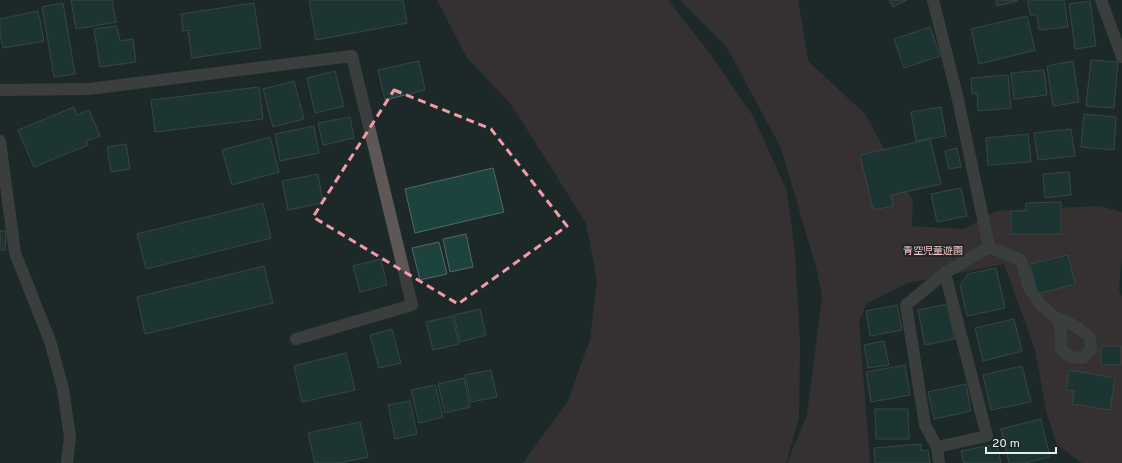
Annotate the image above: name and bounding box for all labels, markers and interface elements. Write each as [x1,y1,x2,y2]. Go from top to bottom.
park label: 青空児童遊園 [903,245,963,258]
scale bar [986,429,1056,455]
text: 20 m [992,436,1020,452]

